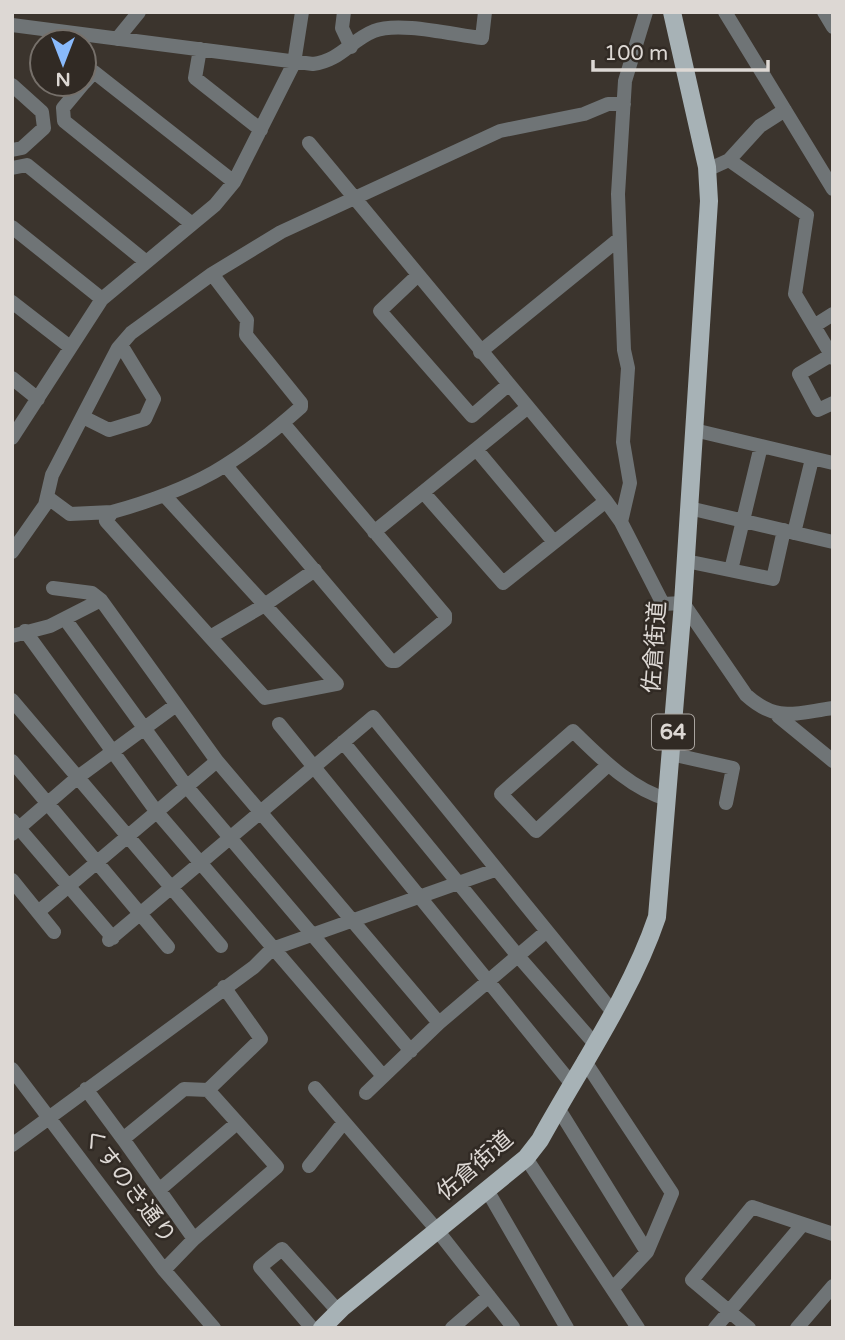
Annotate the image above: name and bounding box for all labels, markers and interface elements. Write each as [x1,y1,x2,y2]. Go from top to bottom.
north arrow [28,28,98,98]
scale bar [593,28,768,72]
text: 100 m [604,41,668,66]
text: N [55,68,71,90]
street label: 佐倉街道 [638,600,672,694]
road number: 64 [652,714,694,750]
street label: くすのき通り [77,1123,181,1249]
street label: 佐倉街道 [431,1125,519,1207]

